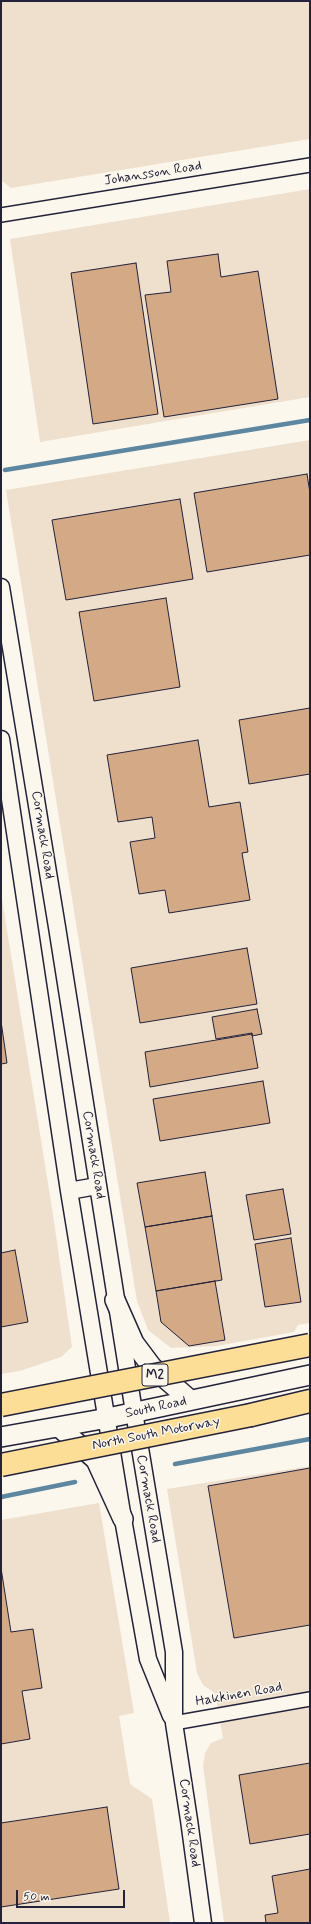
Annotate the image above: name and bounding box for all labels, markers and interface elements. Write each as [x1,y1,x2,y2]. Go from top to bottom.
street label: Johansson Road [103,158,203,190]
street label: Cormack Road [27,790,57,880]
street label: Cormack Road [78,1110,108,1200]
road number: M2 [142,1364,168,1386]
street label: South Road [124,1393,188,1423]
street label: North South Motorway [91,1413,221,1455]
street label: Cormack Road [132,1454,164,1544]
street label: Hakkinen Road [194,1679,284,1711]
street label: Cormack Road [174,1778,204,1868]
scale bar [18,1882,127,1908]
text: 50 m [23,1889,50,1905]

